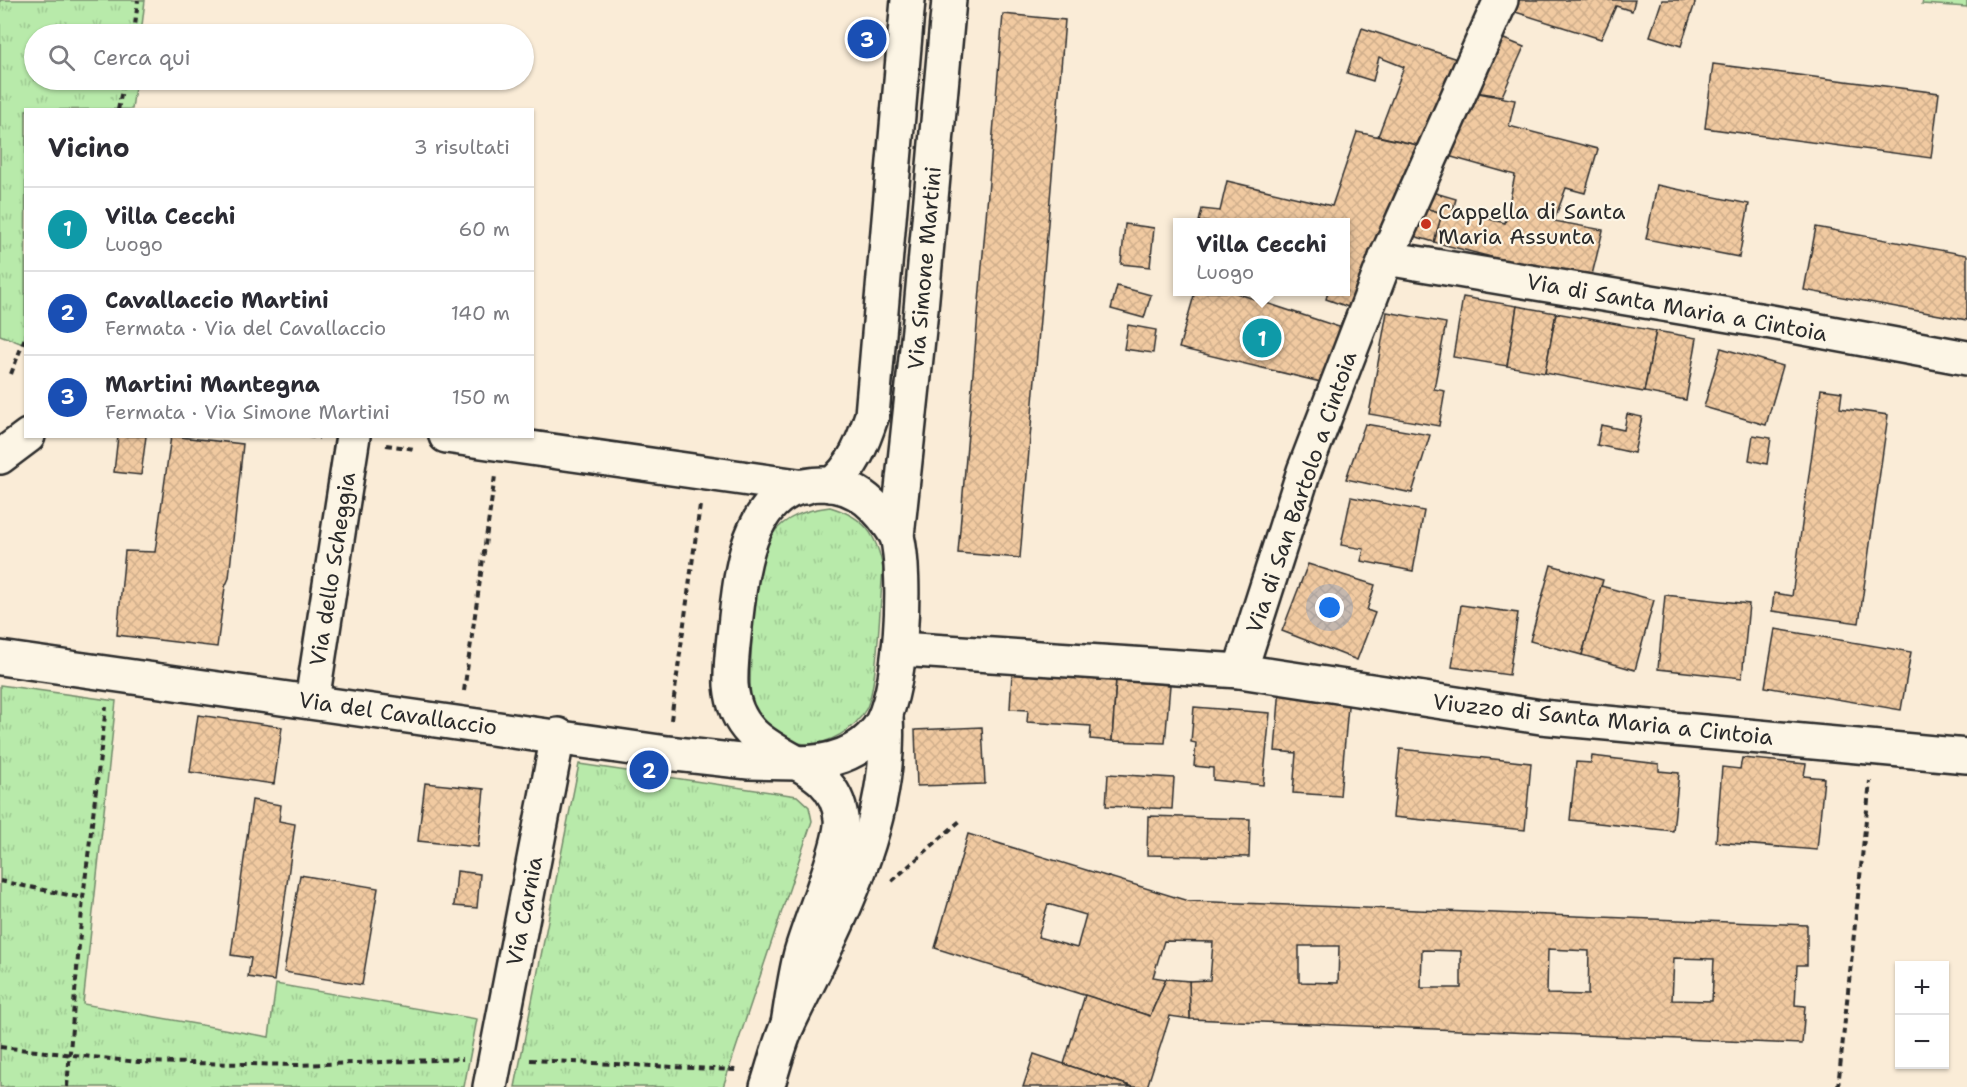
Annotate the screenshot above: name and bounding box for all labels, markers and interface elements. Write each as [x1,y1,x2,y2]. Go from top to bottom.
pin: 3 [848,16,886,62]
search box [24,24,534,90]
icon: search [45,41,78,74]
text: Cerca qui [93,43,191,72]
text: Vicino [48,130,130,165]
text: 3 risultati [414,134,510,160]
street label: Via Simone Martini [901,165,948,371]
place label: Cappella di Santa Maria Assunta [1438,197,1626,251]
text: Villa Cecchi [105,202,236,231]
text: 1 [63,216,72,242]
text: 60 m [458,216,510,242]
marker: Cappella di Santa Maria Assunta [1419,217,1433,231]
popup [1173,218,1350,296]
text: Villa Cecchi [1196,230,1327,259]
text: Luogo [105,231,163,257]
text: Luogo [1196,259,1254,285]
street label: Via di Santa Maria a Cintoia [1524,267,1830,348]
text: Cavallaccio Martini [105,286,329,315]
text: 2 [61,300,75,326]
text: 140 m [451,300,510,326]
text: Fermata · Via del Cavallaccio [105,315,386,341]
pin: 1 [1242,316,1282,360]
street label: Via di San Bartolo a Cintoia [1240,347,1364,637]
text: Martini Mantegna [105,370,320,399]
text: 3 [61,384,75,410]
text: 150 m [452,384,510,410]
text: Fermata · Via Simone Martini [105,399,390,425]
street label: Via dello Scheggia [303,470,362,668]
your location [1315,593,1344,622]
street label: Via del Cavallaccio [297,685,499,742]
street label: Viuzzo di Santa Maria a Cintoia [1431,687,1775,752]
pin: 2 [630,748,668,792]
street label: Via Carnia [500,854,549,968]
map controls [1895,961,1949,1069]
button: + [1895,961,1949,1015]
button: − [1895,1015,1949,1069]

